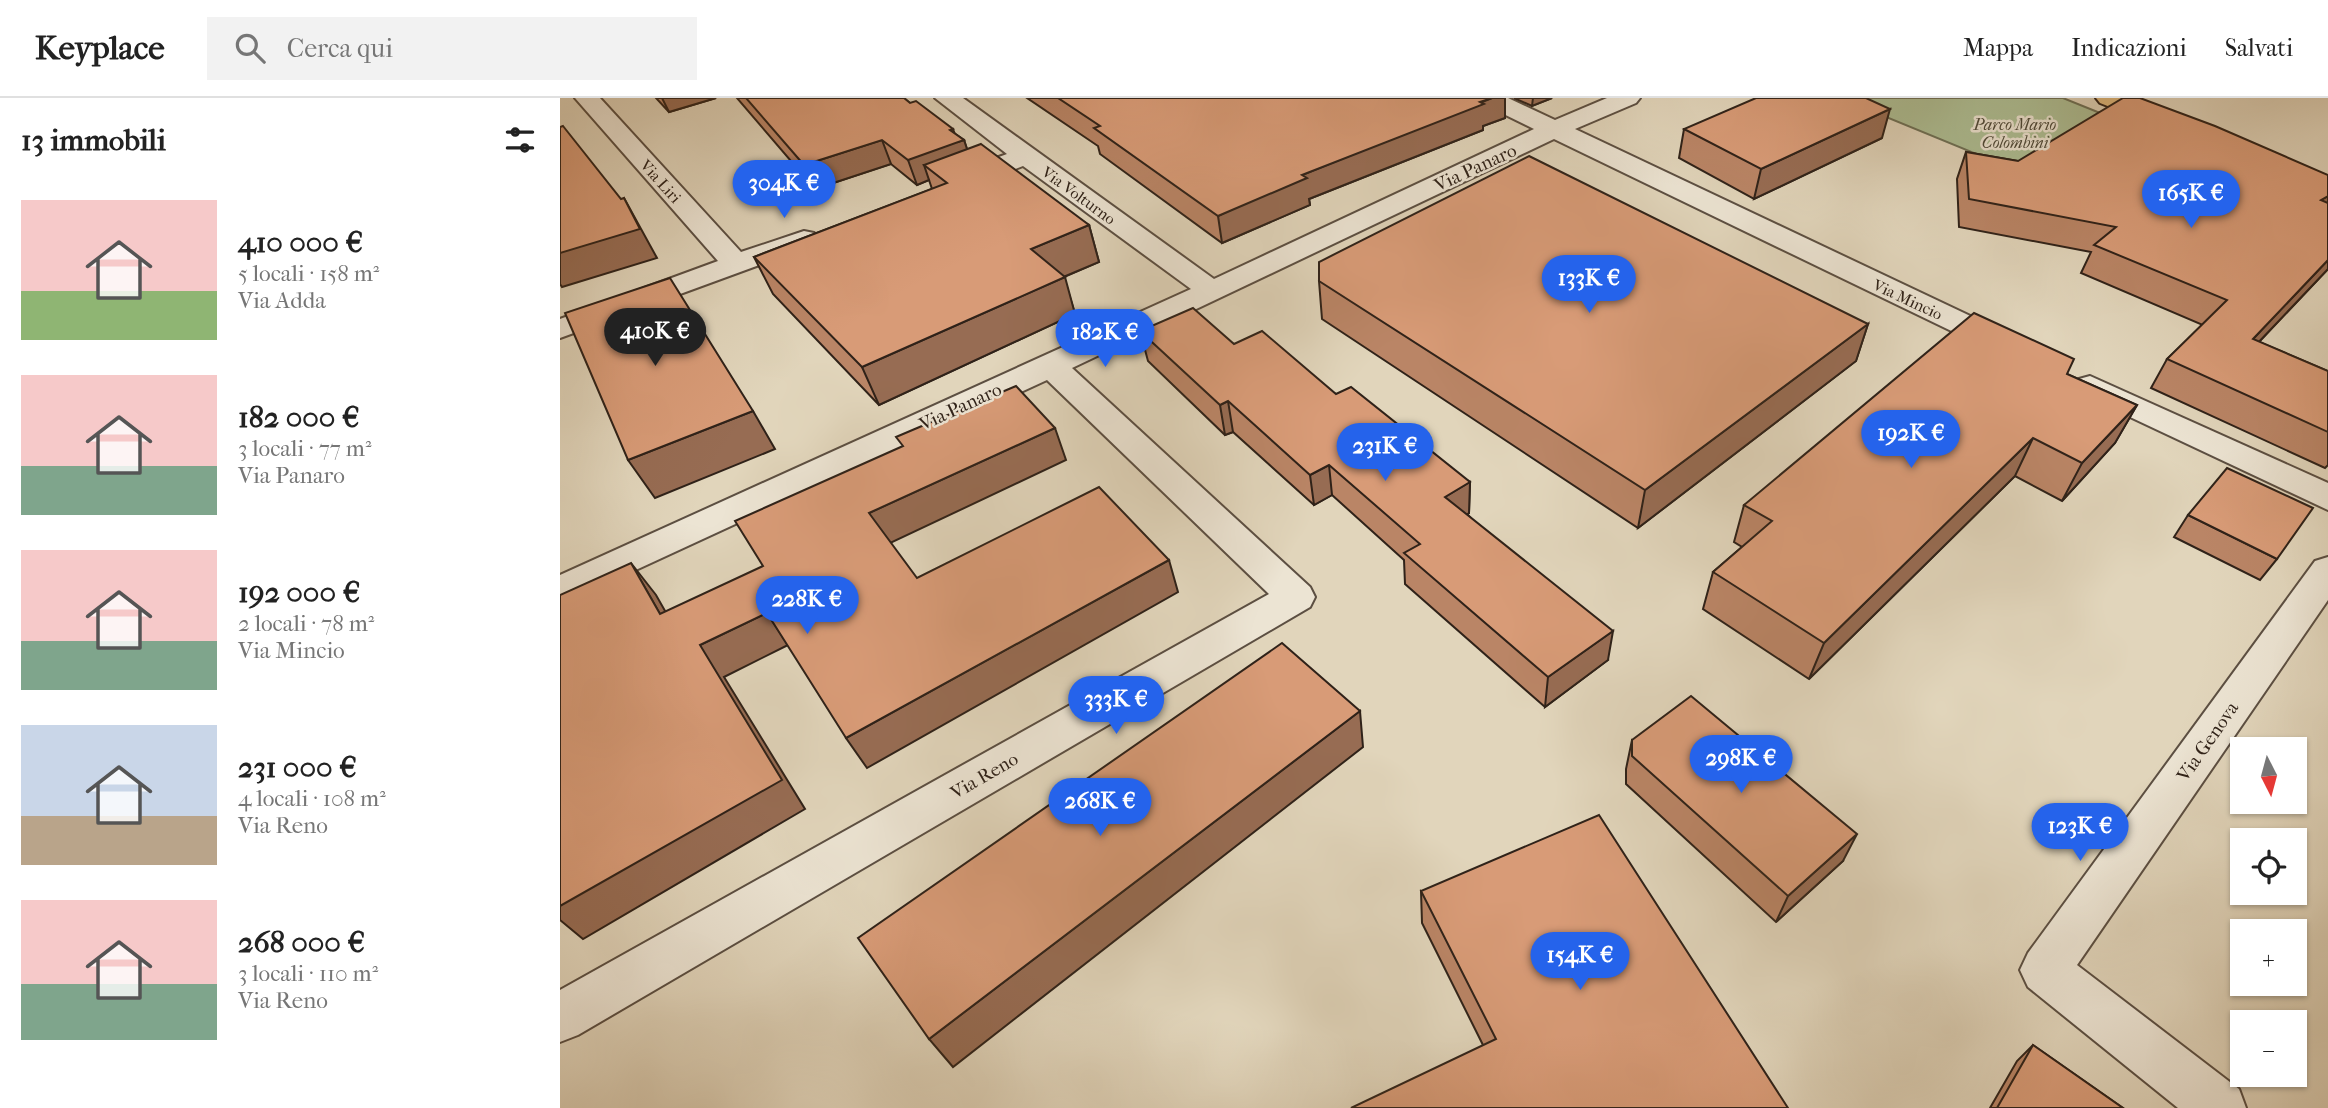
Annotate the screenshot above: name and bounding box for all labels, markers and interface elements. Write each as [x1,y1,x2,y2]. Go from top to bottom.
search box [207,17,697,80]
text: Keyplace [35,29,165,68]
icon: search [231,29,269,67]
text: Cerca qui [287,33,393,64]
text: Mappa [1963,34,2033,62]
text: Indicazioni [2071,34,2187,62]
text: Salvati [2225,34,2293,62]
park label: Parco Mario Colombini [1973,115,2057,152]
icon: filters [501,121,539,159]
text: 13 immobili [21,123,166,158]
street label: Via Panaro [1430,139,1520,197]
street label: Via Liri [636,155,685,207]
pin: 304K € [727,160,841,220]
street label: Via Volturno [1037,162,1119,229]
text: 304K € [749,169,819,196]
pin: 165K € [2134,170,2248,230]
text: 165K € [2158,179,2224,206]
text: 410 000 € [238,225,363,260]
icon: home [77,228,161,312]
pin: 133K € [1532,256,1646,315]
text: 5 locali · 158 m² [238,260,379,287]
text: 133K € [1558,264,1620,291]
street label: Via Mincio [1869,275,1945,324]
text: Via Adda [238,287,326,314]
pin: 410K € [598,308,712,368]
pin: 182K € [1048,310,1162,369]
text: 410K € [620,317,690,344]
text: 182K € [1072,318,1138,345]
street label: Via Panaro [915,378,1005,436]
text: 182 000 € [238,400,360,435]
icon: home [77,403,161,487]
pin: 192K € [1854,410,1968,470]
text: 192K € [1877,419,1945,446]
pin: 231K € [1328,424,1442,483]
text: 231K € [1353,432,1417,459]
text: 3 locali · 77 m² [238,435,371,462]
text: Via Panaro [238,462,345,489]
text: 192 000 € [238,575,360,610]
pin: 228K € [750,576,864,636]
icon: home [77,578,161,662]
text: 228K € [772,585,842,612]
text: 2 locali · 78 m² [238,610,374,637]
text: Via Mincio [238,637,345,664]
pin: 333K € [1059,676,1173,736]
text: 333K € [1084,685,1148,712]
street label: Via Genova [2172,697,2243,786]
pin: 298K € [1684,736,1798,795]
north arrow [2230,737,2306,814]
map controls [2230,737,2307,1087]
text: 298K € [1706,744,1776,771]
street label: Via Reno [946,748,1022,804]
text: 231 000 € [238,750,357,785]
icon: home [77,753,161,837]
pin: 268K € [1043,778,1157,838]
text: 4 locali · 108 m² [238,785,386,812]
text: 268K € [1064,787,1136,814]
pin: 123K € [2023,804,2137,863]
text: Via Reno [238,812,328,839]
text: 123K € [2048,812,2112,839]
button: locate [2230,828,2307,905]
button: + [2230,919,2307,996]
text: 268 000 € [238,925,365,960]
icon: home [77,928,161,1012]
pin: 154K € [1523,932,1637,992]
text: 154K € [1547,941,1613,968]
text: 3 locali · 110 m² [238,960,378,987]
text: Via Reno [238,987,328,1014]
button: − [2230,1010,2307,1087]

